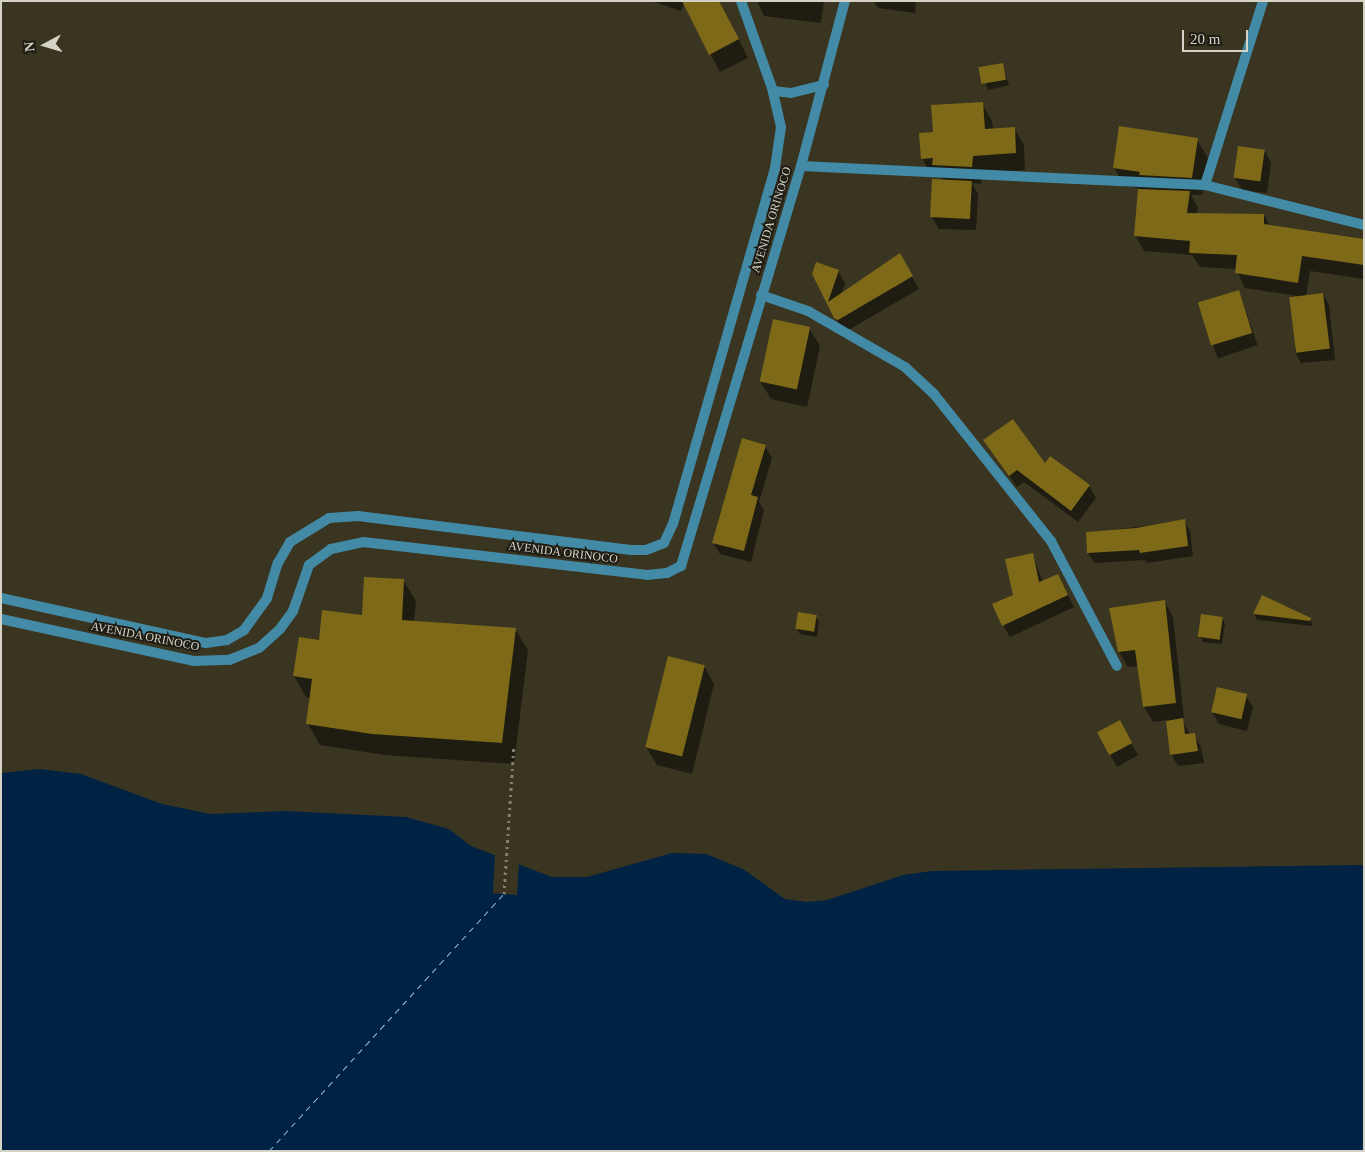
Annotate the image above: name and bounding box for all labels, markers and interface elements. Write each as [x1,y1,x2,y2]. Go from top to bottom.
north arrow [20,20,70,70]
scale bar [1185,20,1251,52]
text: 20 m [1190,31,1220,47]
text: N [22,41,38,52]
street label: AVENIDA ORINOCO [749,165,795,275]
street label: AVENIDA ORINOCO [507,539,619,567]
street label: AVENIDA ORINOCO [89,619,201,655]

